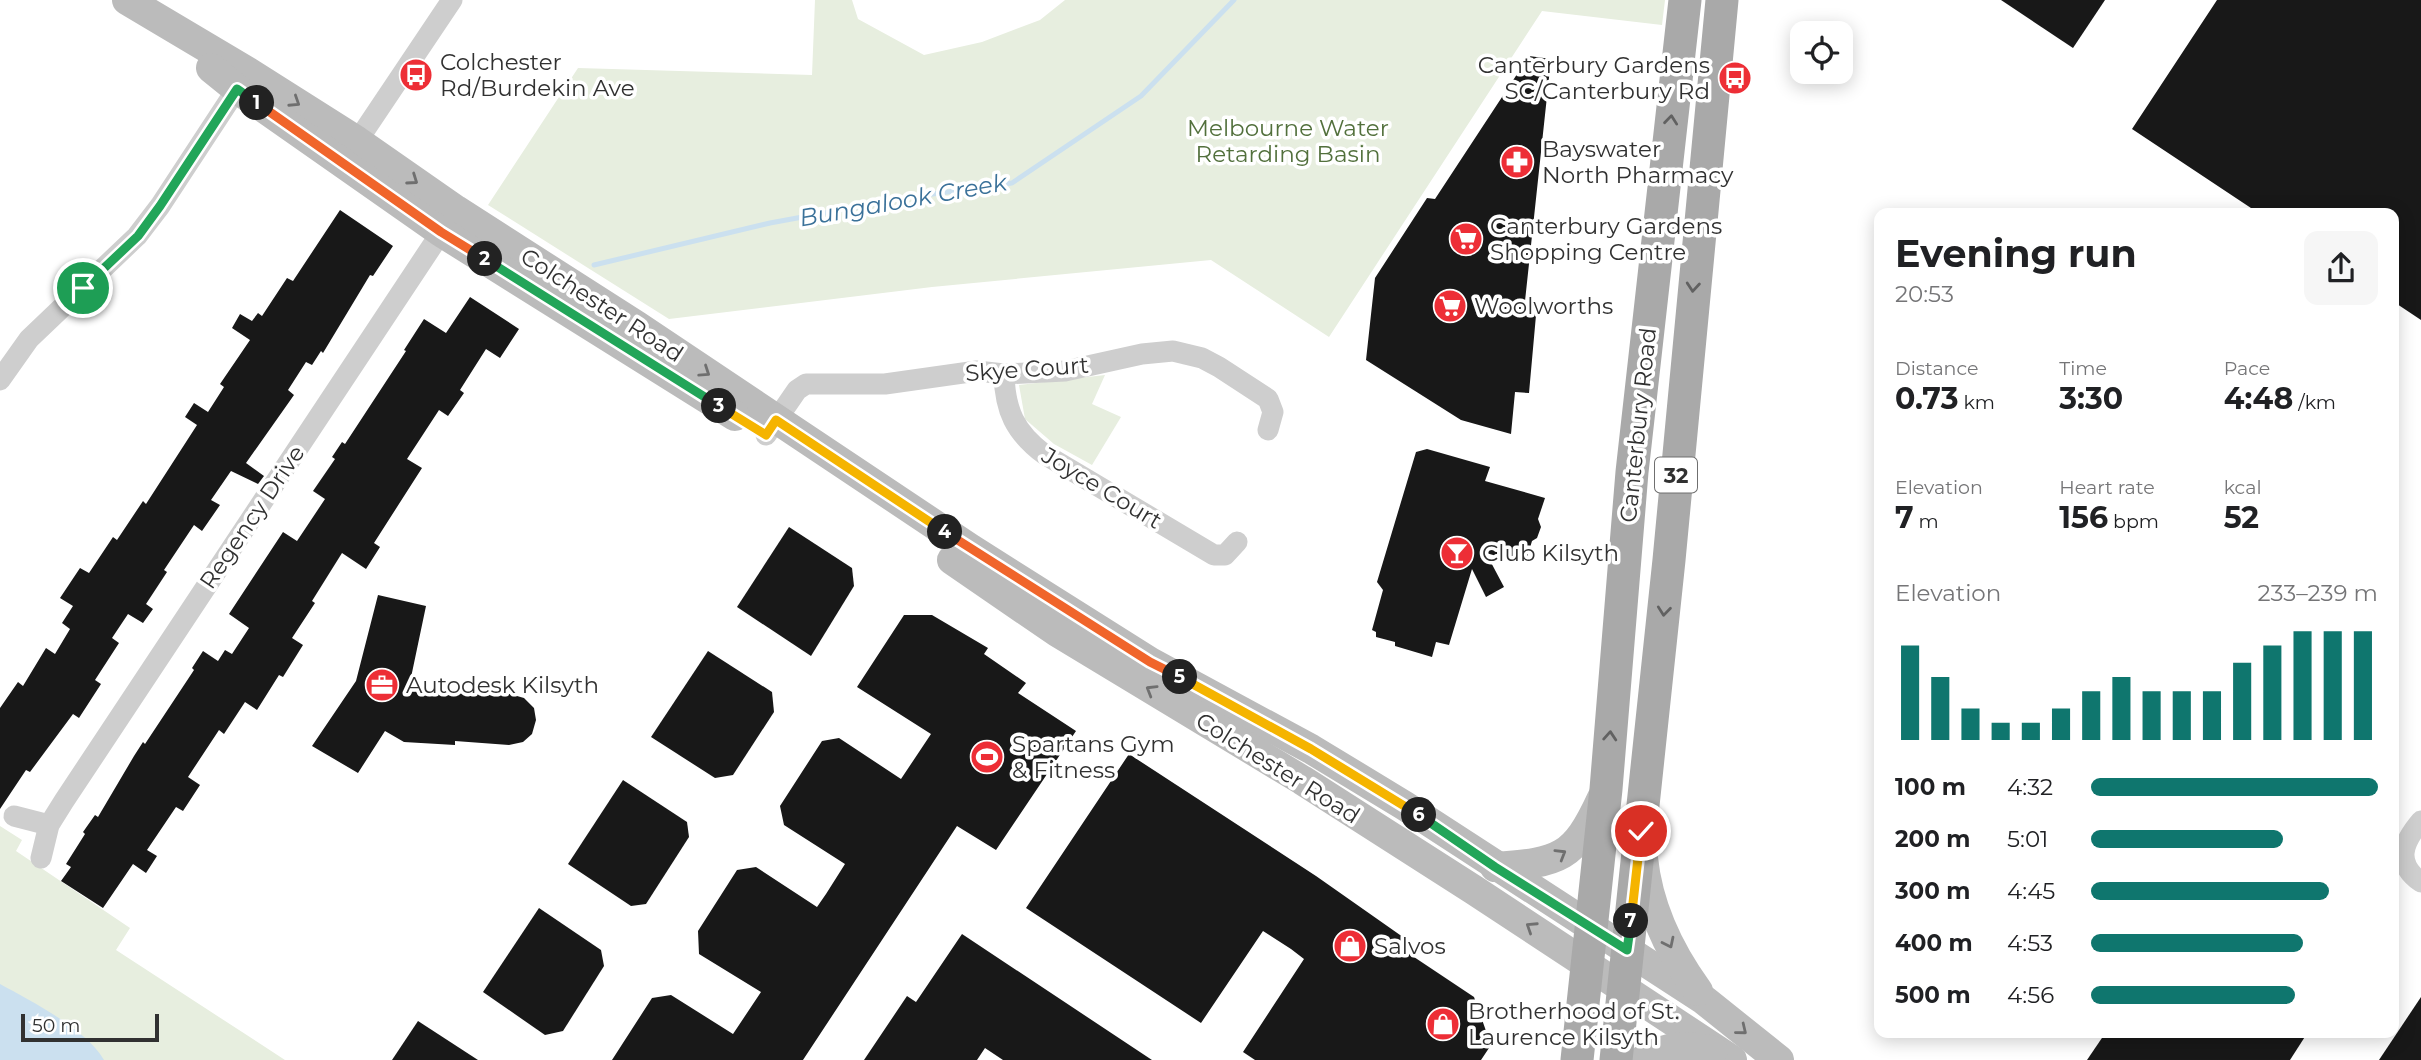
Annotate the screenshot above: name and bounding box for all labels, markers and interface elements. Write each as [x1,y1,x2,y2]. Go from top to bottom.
map controls [1790,21,1853,84]
button: locate [1790,21,1853,84]
place label: Colchester Rd/Burdekin Ave [440,48,635,102]
place label: Canterbury Gardens SC/Canterbury Rd [1478,51,1710,105]
bus stop icon: Colchester Rd/Burdekin Ave [397,56,435,94]
bus stop icon: Canterbury Gardens SC/Canterbury Rd [1716,59,1754,97]
pin: 1 [240,86,274,120]
text: 1 [253,91,260,114]
one-way arrow [287,94,300,106]
park label: Melbourne Water Retarding Basin [1187,114,1389,168]
one-way arrow [1664,114,1679,126]
place label: Bayswater North Pharmacy [1542,135,1734,189]
pharmacy icon: Bayswater North Pharmacy [1498,143,1536,181]
water label: Bungalook Creek [797,167,1011,233]
one-way arrow [405,172,418,184]
place label: Canterbury Gardens Shopping Centre [1490,212,1722,266]
supermarket icon: Canterbury Gardens Shopping Centre [1447,220,1485,258]
text: Evening run [1895,230,2137,277]
button: share [2304,231,2378,305]
pin: 2 [468,242,503,276]
street label: Colchester Road [516,242,688,368]
text: 2 [479,247,490,270]
pin [53,258,113,318]
icon: arrive [64,269,102,307]
text: 20:53 [1895,280,1954,308]
one-way arrow [1686,282,1701,293]
supermarket icon: Woolworths [1431,287,1469,325]
place label: Woolworths [1474,292,1613,320]
street label: Canterbury Road [1614,326,1662,524]
street label: Skye Court [964,351,1090,387]
text: Distance [1895,357,1978,380]
text: Time [2059,357,2107,380]
text: Pace [2224,357,2270,380]
one-way arrow [698,364,711,377]
text: 0.73 [1895,380,1959,417]
text: 3:30 [2059,380,2123,417]
text: 4:48 [2224,380,2293,417]
pin: 3 [702,388,736,424]
text: km [1959,391,1995,414]
text: /km [2293,391,2336,414]
text: 3 [713,394,724,417]
street label: Regency Drive [194,440,310,594]
street label: Joyce Court [1036,441,1167,535]
road number: 32 [1655,458,1697,492]
text: Elevation [1895,476,1983,499]
text: Heart rate [2059,476,2155,499]
text: kcal [2224,476,2262,499]
text: 7 [1895,499,1914,536]
text: 156 [2059,499,2108,536]
text: 52 [2224,499,2259,536]
text: m [1914,510,1939,533]
text: bpm [2108,510,2159,533]
pin: 4 [928,514,962,550]
text: 4 [938,520,951,543]
bar icon: Club Kilsyth [1438,534,1476,572]
place label: Club Kilsyth [1482,539,1619,567]
text: Elevation [1895,579,2001,607]
text: 233–239 m [2257,579,2378,607]
one-way arrow [1657,606,1672,617]
pin: 5 [1162,660,1198,694]
text: 5 [1174,665,1185,688]
office icon: Autodesk Kilsyth [363,666,401,704]
place label: Autodesk Kilsyth [406,671,599,699]
one-way arrow [1145,685,1158,698]
street label: Colchester Road [1191,706,1365,830]
place label: Spartans Gym & Fitness [1012,730,1175,784]
one-way arrow [1602,731,1617,742]
sports icon: Spartans Gym & Fitness [968,738,1006,776]
text: 100 m [1895,773,1966,801]
text: 4:32 [2007,773,2053,801]
pin: 6 [1402,798,1436,832]
pin [1611,801,1671,861]
text: 6 [1412,803,1425,826]
icon: check [1622,812,1660,850]
text: 200 m [1895,825,1970,853]
text: 5:01 [2007,825,2048,853]
one-way arrow [1553,849,1566,862]
text: 300 m [1895,877,1971,905]
text: 4:45 [2007,877,2055,905]
pin: 7 [1614,904,1648,939]
text: 7 [1625,909,1636,932]
one-way arrow [1525,923,1538,936]
shop icon: Salvos [1331,927,1369,965]
text: 400 m [1895,929,1973,957]
text: 4:53 [2007,929,2053,957]
place label: Salvos [1374,932,1446,960]
one-way arrow [1660,936,1674,948]
text: 500 m [1895,981,1971,1009]
text: 4:56 [2007,981,2054,1009]
place label: Brotherhood of St. Laurence Kilsyth [1468,997,1679,1051]
shop icon: Brotherhood of St. Laurence Kilsyth [1424,1005,1462,1043]
scale bar [21,1011,159,1043]
text: 50 m [32,1014,80,1037]
one-way arrow [1734,1021,1746,1034]

